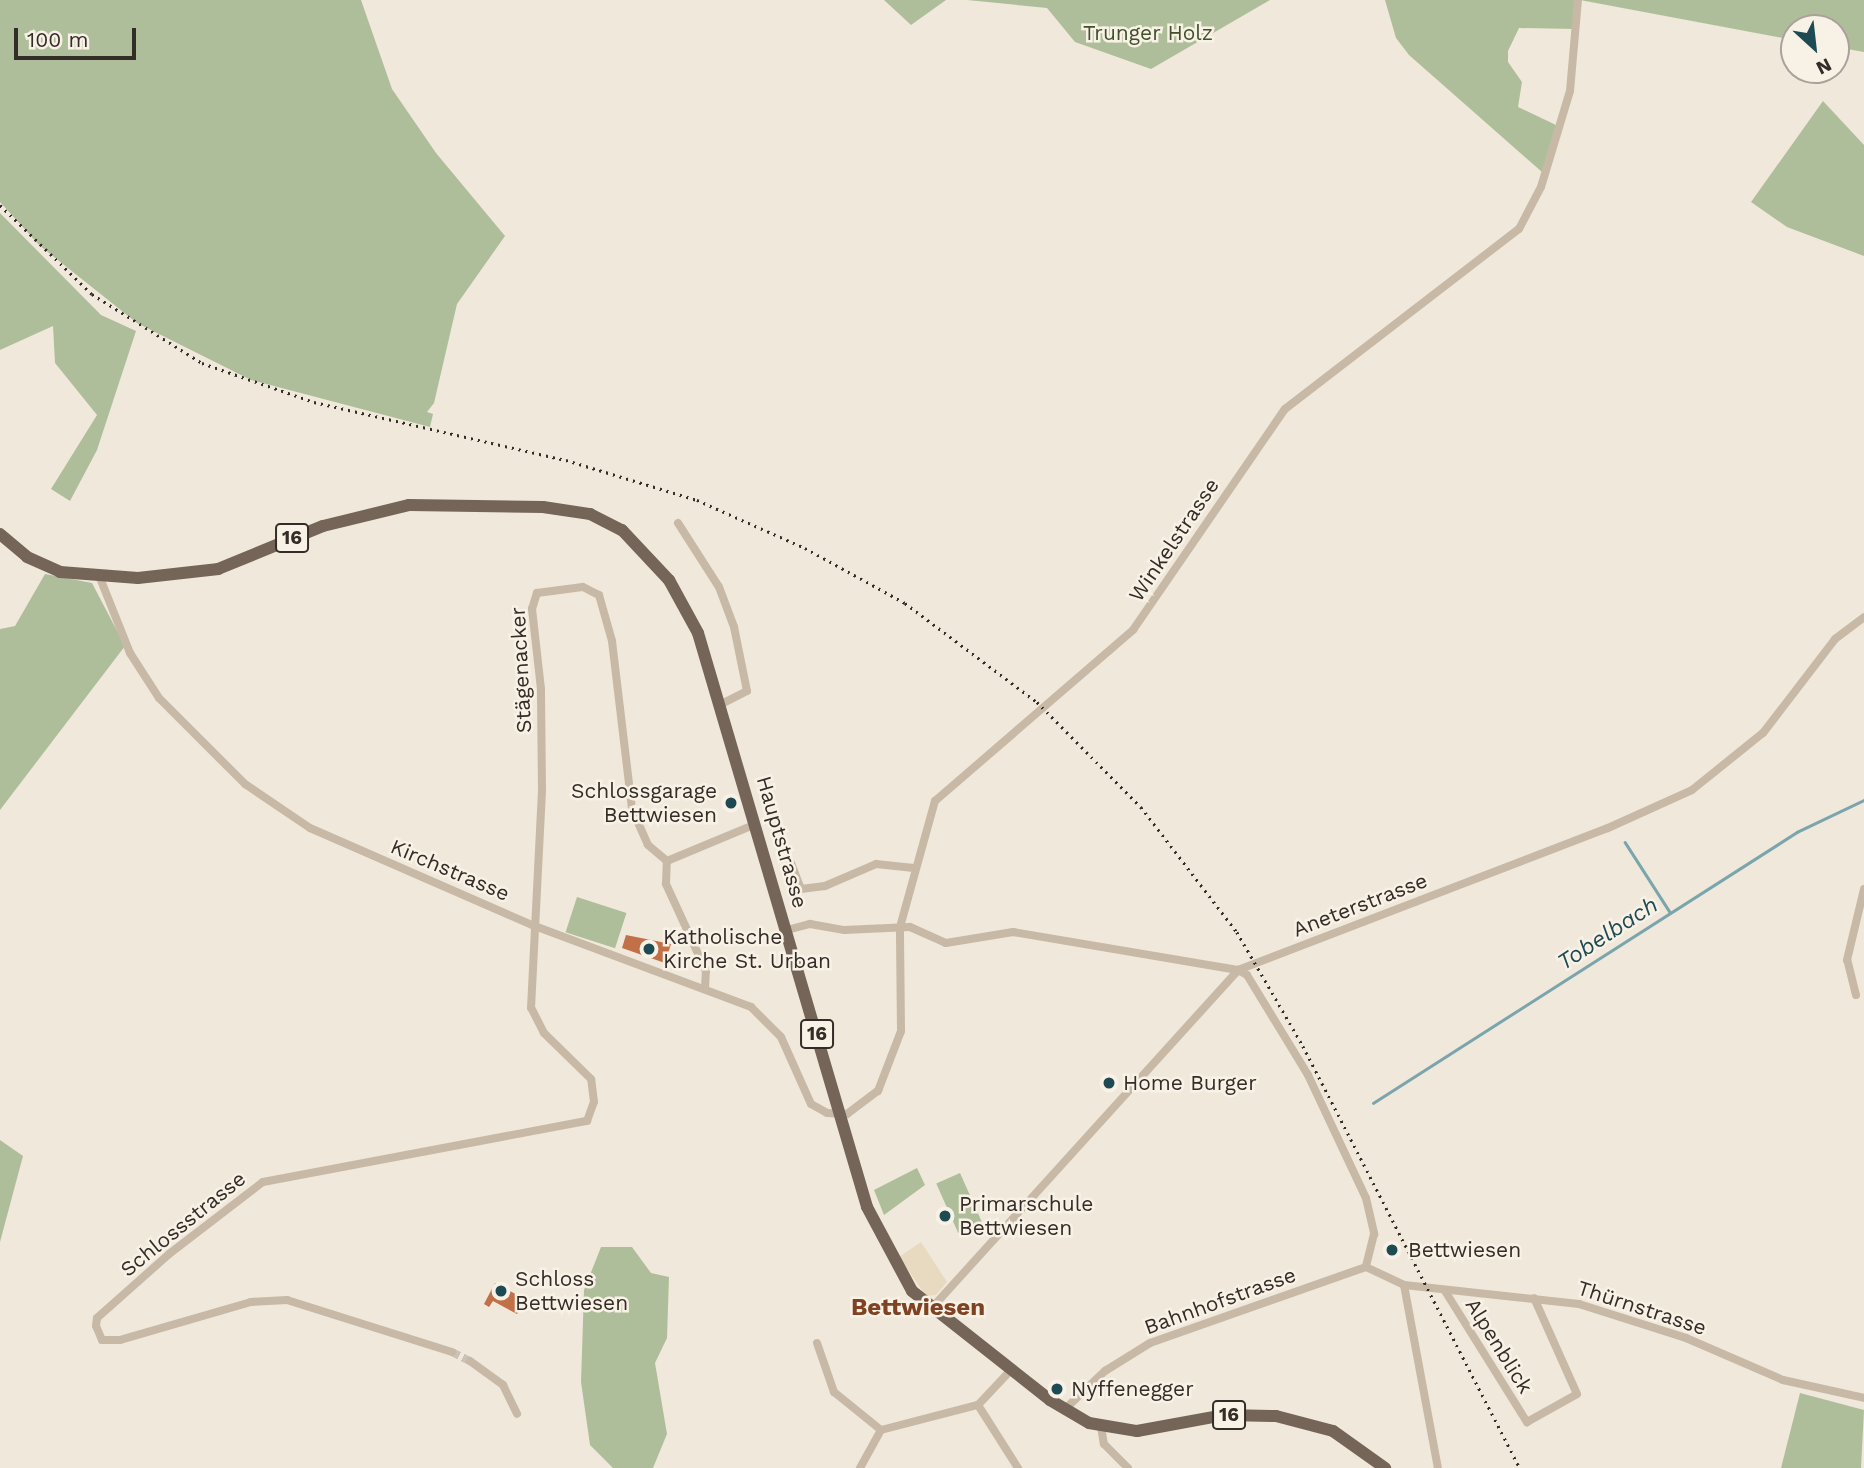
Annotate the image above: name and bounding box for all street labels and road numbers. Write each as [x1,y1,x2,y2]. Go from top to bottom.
street label: Winkelstrasse [1124,474,1224,606]
road number: 16 [274,523,310,554]
street label: Stägenacker [505,606,537,734]
street label: Hauptstrasse [751,773,813,911]
street label: Kirchstrasse [387,834,513,906]
street label: Aneterstrasse [1289,868,1431,942]
road number: 16 [800,1018,834,1050]
street label: Schlossstrasse [115,1166,251,1282]
street label: Bahnhofstrasse [1141,1262,1299,1340]
street label: Thürnstrasse [1574,1275,1710,1341]
street label: Alpenblick [1460,1294,1538,1398]
road number: 16 [1212,1400,1246,1430]

